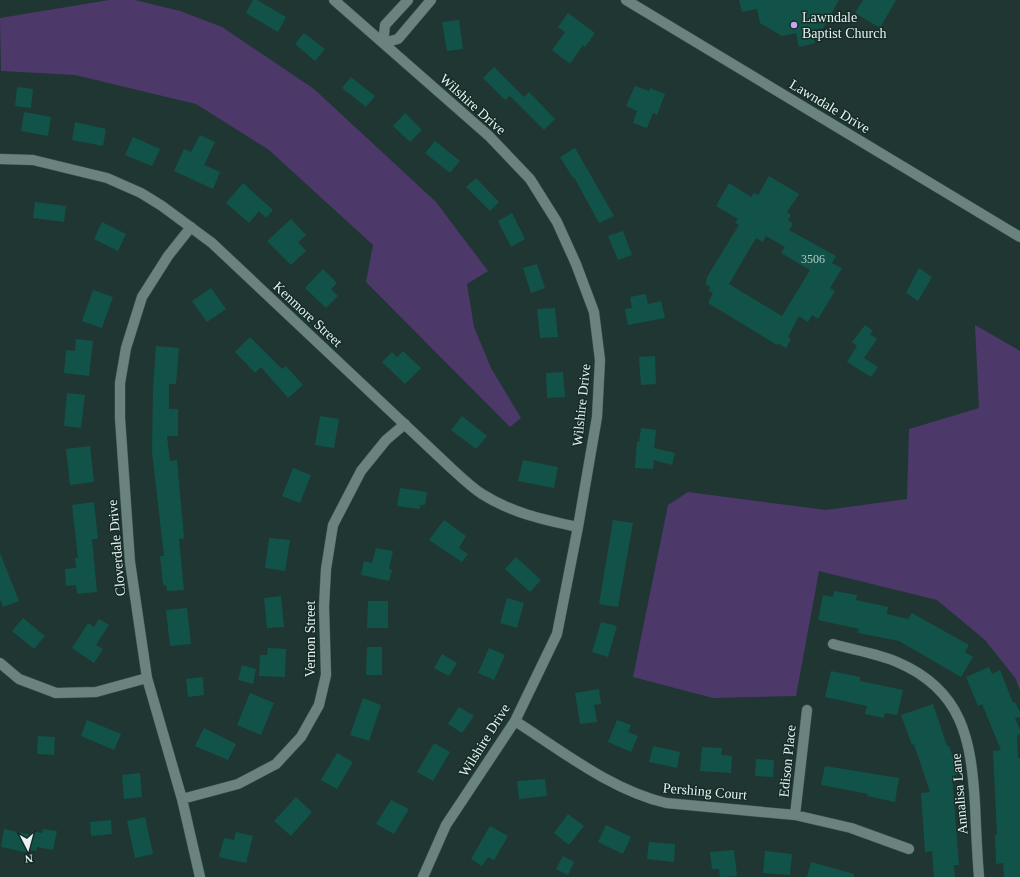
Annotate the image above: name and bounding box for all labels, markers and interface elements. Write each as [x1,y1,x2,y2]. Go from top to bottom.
place label: Lawndale Baptist Church [802,10,886,41]
marker: Lawndale Baptist Church [789,20,799,30]
street label: Wilshire Drive [437,71,509,138]
street label: Lawndale Drive [787,77,872,136]
house number: 3506 [801,252,825,266]
street label: Kenmore Street [270,279,345,350]
street label: Wilshire Drive [570,363,593,447]
street label: Cloverdale Drive [105,499,128,597]
street label: Vernon Street [303,601,318,677]
street label: Wilshire Drive [456,701,513,779]
street label: Edison Place [776,724,799,798]
street label: Annalisa Lane [948,753,971,835]
street label: Pershing Court [662,780,748,803]
north arrow [8,829,48,869]
text: N [24,853,34,865]

